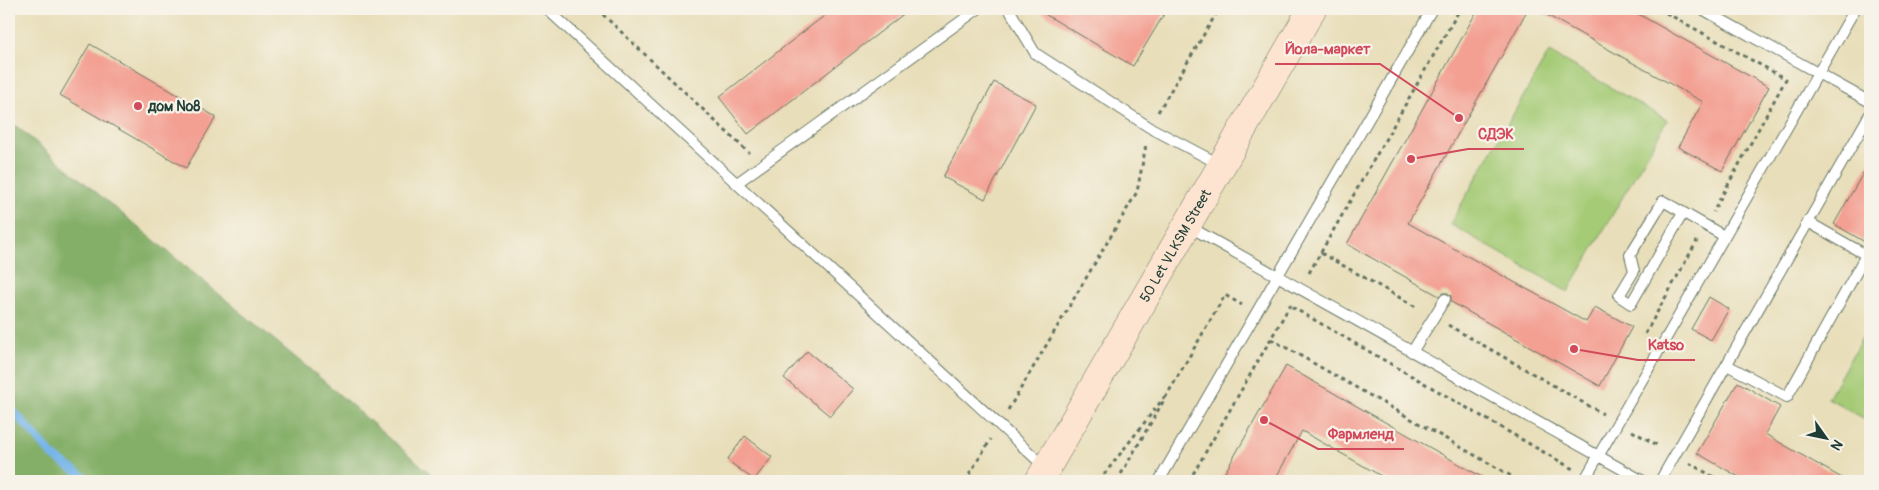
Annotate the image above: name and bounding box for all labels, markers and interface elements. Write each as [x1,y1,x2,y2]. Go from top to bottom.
callout: Йола-маркет [1275,34,1380,64]
text: Йола-маркет [1286,40,1371,59]
place label: дом №8 [147,98,200,115]
marker: дом №8 [132,100,144,112]
callout: СДЭК [1468,119,1524,149]
text: СДЭК [1478,125,1514,144]
street label: 50 Let VLKSM Street [1136,186,1215,305]
callout: Katso [1638,330,1695,360]
text: Katso [1648,336,1684,355]
north arrow [1802,412,1852,462]
callout: Фармленд [1318,419,1404,449]
text: Фармленд [1327,425,1395,444]
text: N [1827,436,1846,453]

